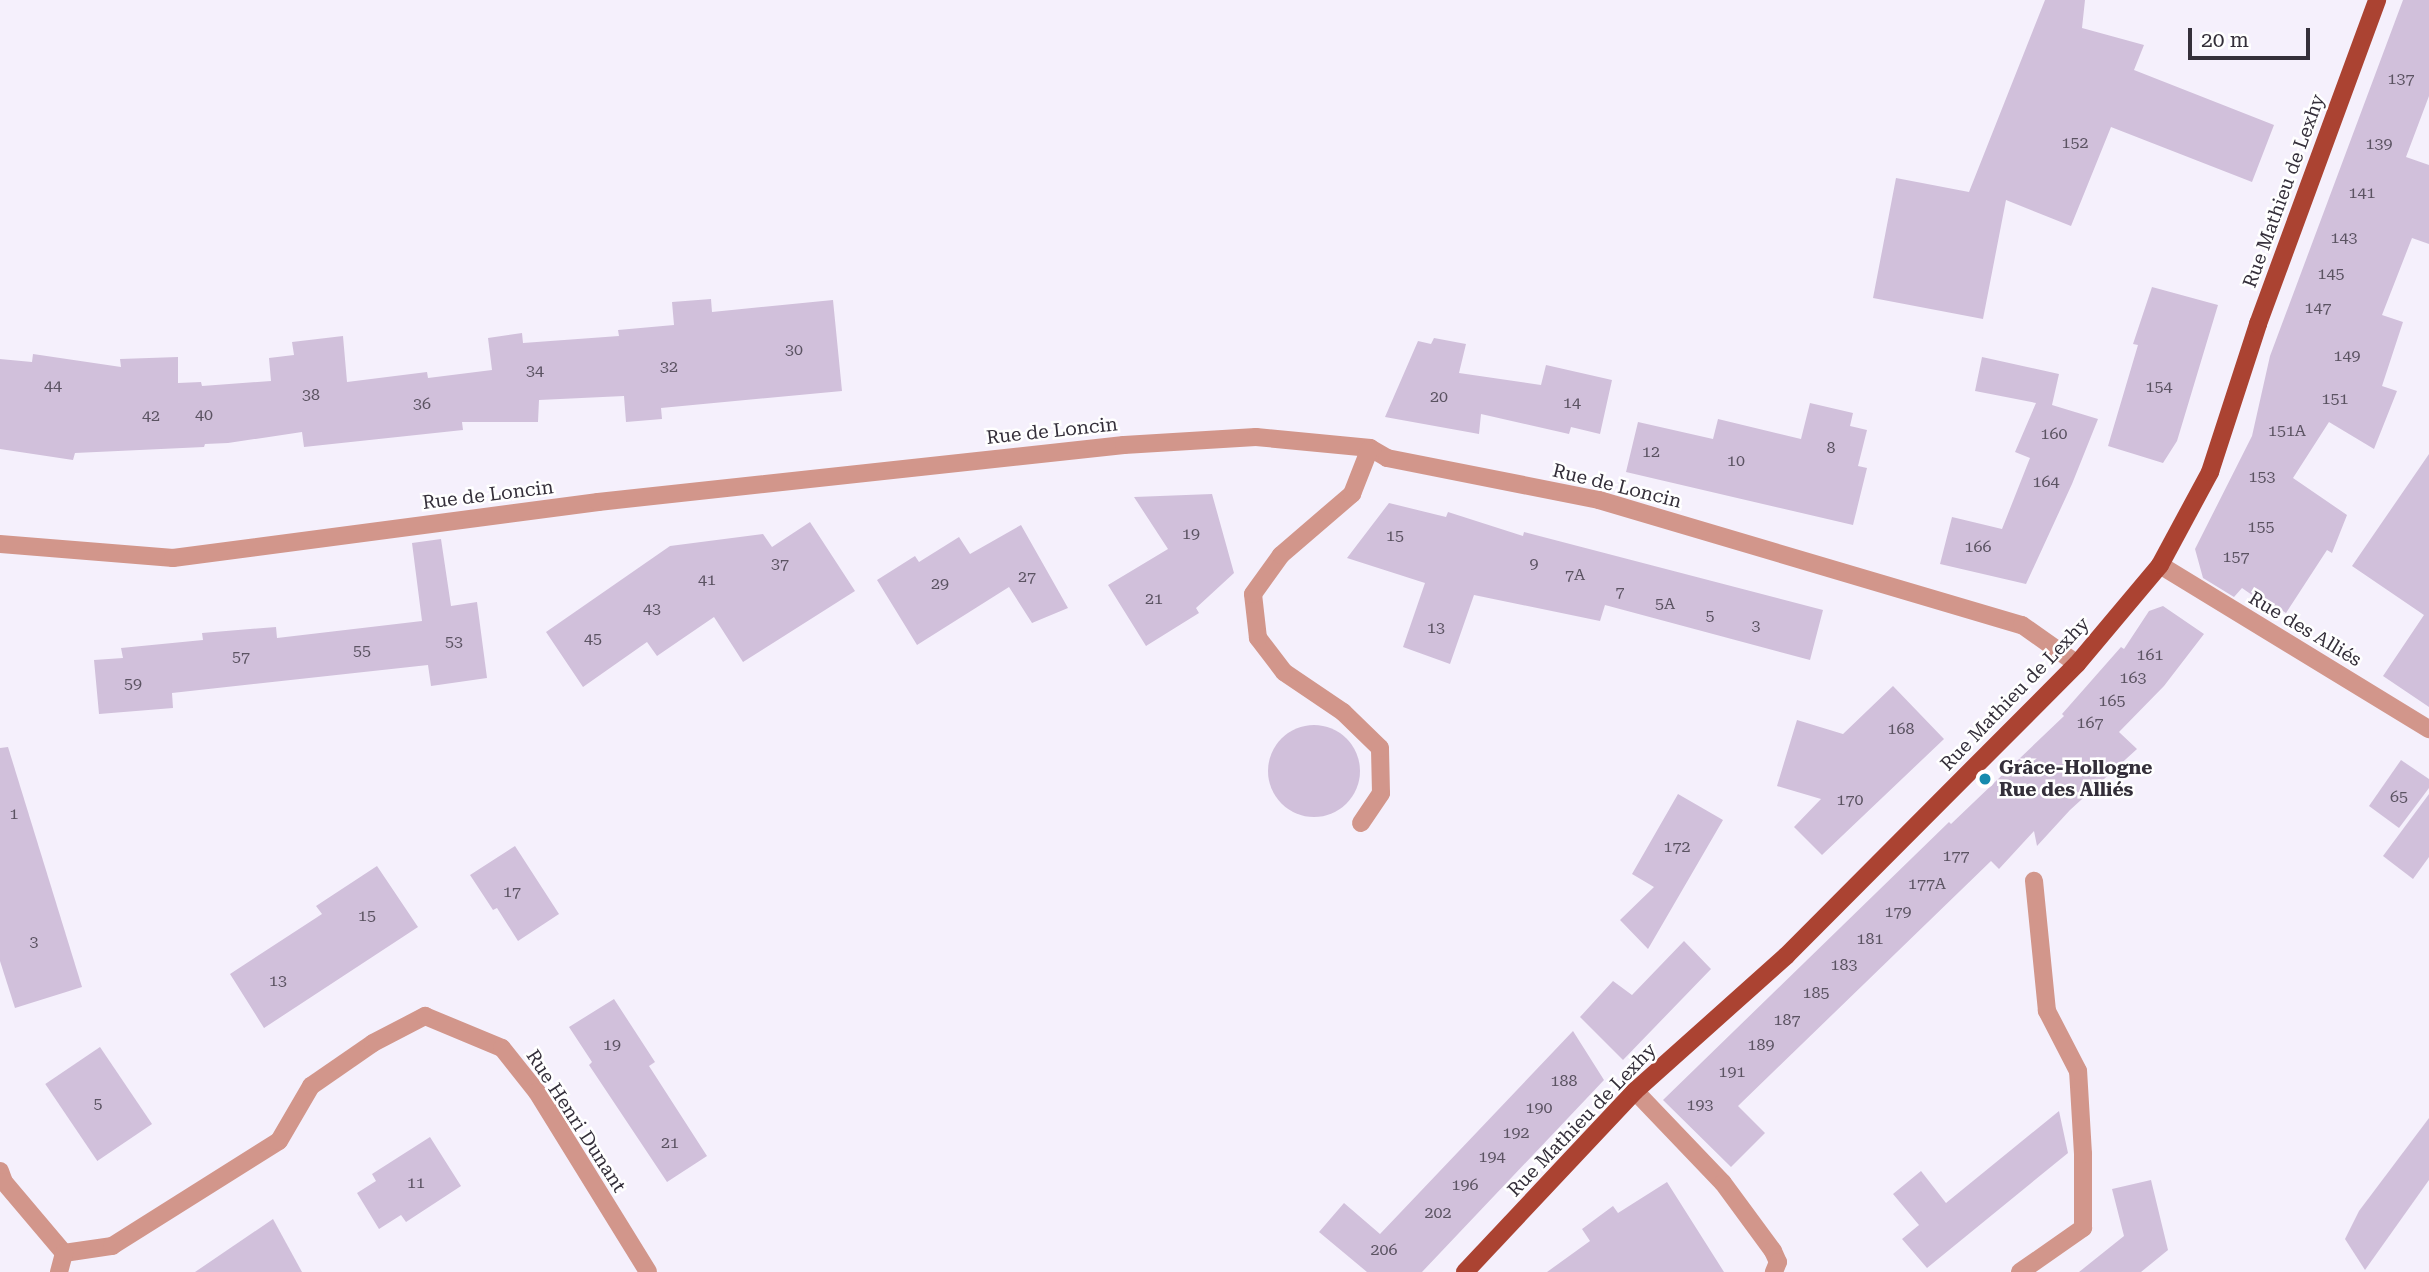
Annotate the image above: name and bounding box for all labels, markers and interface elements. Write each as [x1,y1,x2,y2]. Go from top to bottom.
scale bar [2191,14,2314,58]
text: 20 m [2201,28,2249,52]
house number: 137 [2388,69,2414,89]
street label: Rue Mathieu de Lexhy [2238,91,2330,291]
house number: 152 [2062,133,2088,153]
house number: 139 [2366,134,2392,154]
house number: 141 [2349,183,2375,203]
house number: 143 [2331,228,2357,248]
house number: 145 [2318,264,2344,284]
house number: 147 [2305,298,2331,318]
house number: 30 [785,340,803,360]
house number: 149 [2334,346,2360,366]
house number: 32 [660,357,678,377]
house number: 34 [526,361,544,381]
house number: 44 [44,376,62,396]
house number: 154 [2146,377,2172,397]
house number: 38 [302,385,320,405]
house number: 20 [1430,387,1448,407]
house number: 151 [2322,389,2348,409]
house number: 14 [1563,393,1581,413]
house number: 36 [413,394,431,414]
house number: 40 [195,405,213,425]
house number: 42 [142,406,160,426]
street label: Rue de Loncin [985,413,1119,449]
house number: 151A [2268,421,2306,441]
house number: 160 [2041,424,2067,444]
house number: 8 [1827,438,1835,458]
house number: 12 [1642,442,1660,462]
house number: 10 [1727,451,1745,471]
street label: Rue de Loncin [1550,459,1684,513]
house number: 153 [2249,467,2275,487]
house number: 164 [2033,472,2059,492]
street label: Rue de Loncin [421,476,555,514]
house number: 155 [2248,517,2274,537]
house number: 19 [1182,524,1200,544]
house number: 15 [1386,526,1404,546]
house number: 166 [1965,537,1991,557]
house number: 157 [2223,547,2249,567]
house number: 37 [771,554,789,574]
house number: 9 [1530,554,1538,574]
house number: 7A [1565,565,1585,585]
house number: 27 [1018,567,1036,587]
house number: 41 [698,570,716,590]
house number: 29 [931,574,949,594]
house number: 7 [1616,582,1624,602]
street label: Rue des Alliés [2245,586,2365,672]
house number: 21 [1145,589,1163,609]
house number: 5A [1655,594,1675,614]
house number: 43 [643,599,661,619]
house number: 5 [1706,606,1714,626]
street label: Rue Mathieu de Lexhy [1936,613,2094,775]
house number: 3 [1752,616,1760,636]
house number: 13 [1427,618,1445,638]
house number: 45 [584,629,602,649]
house number: 53 [445,632,463,652]
house number: 55 [353,641,371,661]
house number: 161 [2137,645,2163,665]
house number: 57 [232,647,250,667]
house number: 163 [2120,668,2146,688]
house number: 59 [124,674,142,694]
house number: 165 [2099,691,2125,711]
house number: 167 [2077,713,2103,733]
house number: 168 [1888,719,1914,739]
place label: Grâce-Hollogne Rue des Alliés [1999,757,2152,801]
marker: Grâce-Hollogne Rue des Alliés [1977,771,1993,787]
house number: 65 [2390,787,2408,807]
house number: 170 [1837,790,1863,810]
house number: 1 [10,804,18,824]
house number: 172 [1664,837,1690,857]
house number: 177 [1943,846,1969,866]
house number: 177A [1908,874,1946,894]
house number: 17 [503,882,521,902]
house number: 179 [1885,902,1911,922]
house number: 15 [358,906,376,926]
house number: 181 [1857,929,1883,949]
house number: 3 [30,932,38,952]
house number: 183 [1831,955,1857,975]
house number: 13 [269,971,287,991]
house number: 185 [1803,983,1829,1003]
house number: 187 [1774,1010,1800,1030]
house number: 19 [603,1035,621,1055]
house number: 189 [1748,1035,1774,1055]
street label: Rue Mathieu de Lexhy [1503,1039,1661,1201]
street label: Rue Henri Dunant [521,1045,631,1197]
house number: 191 [1719,1062,1745,1082]
house number: 188 [1551,1071,1577,1091]
house number: 5 [94,1094,102,1114]
house number: 193 [1687,1095,1713,1115]
house number: 190 [1526,1098,1552,1118]
house number: 192 [1503,1123,1529,1143]
house number: 21 [661,1133,679,1153]
house number: 194 [1479,1147,1505,1167]
house number: 11 [407,1173,425,1193]
house number: 196 [1452,1175,1478,1195]
house number: 202 [1425,1203,1451,1223]
house number: 206 [1371,1240,1397,1260]

